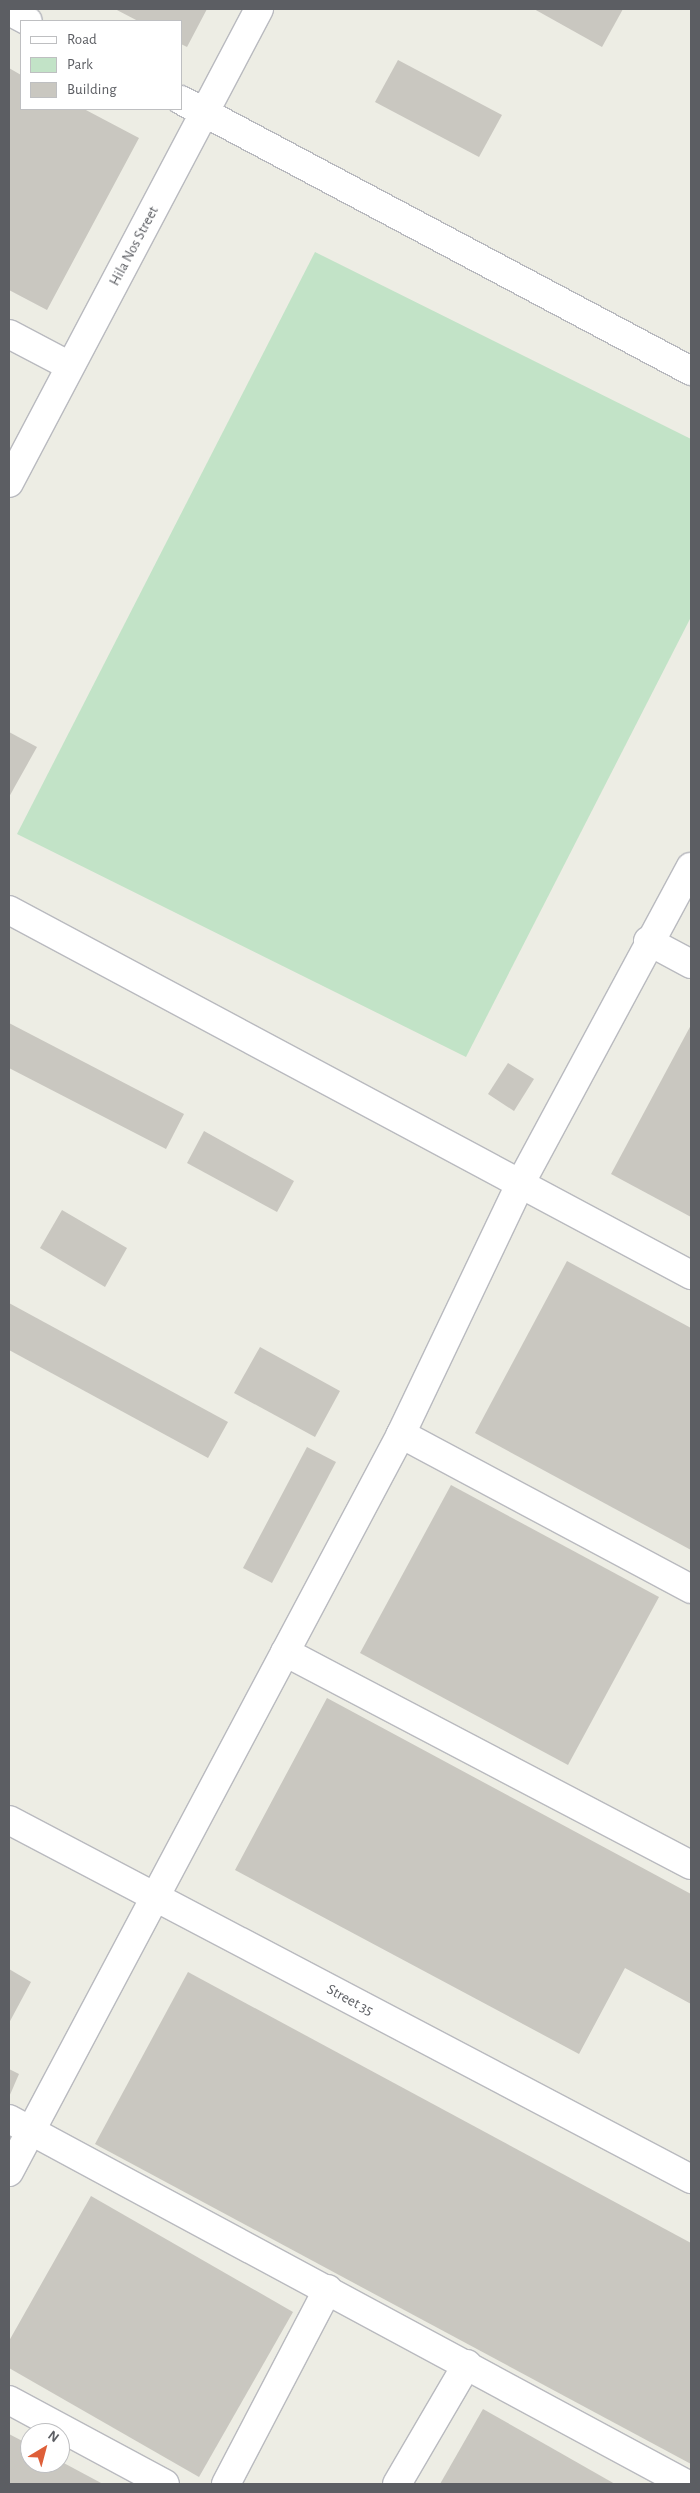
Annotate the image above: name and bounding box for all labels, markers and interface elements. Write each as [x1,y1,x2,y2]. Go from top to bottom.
legend [20,20,182,110]
text: Road [67,32,97,47]
text: Park [67,57,93,72]
text: Building [67,82,117,97]
street label: Hila Nos Street [105,203,163,289]
street label: Street 35 [324,1980,376,2020]
north arrow [20,2423,70,2473]
text: N [45,2428,62,2445]

